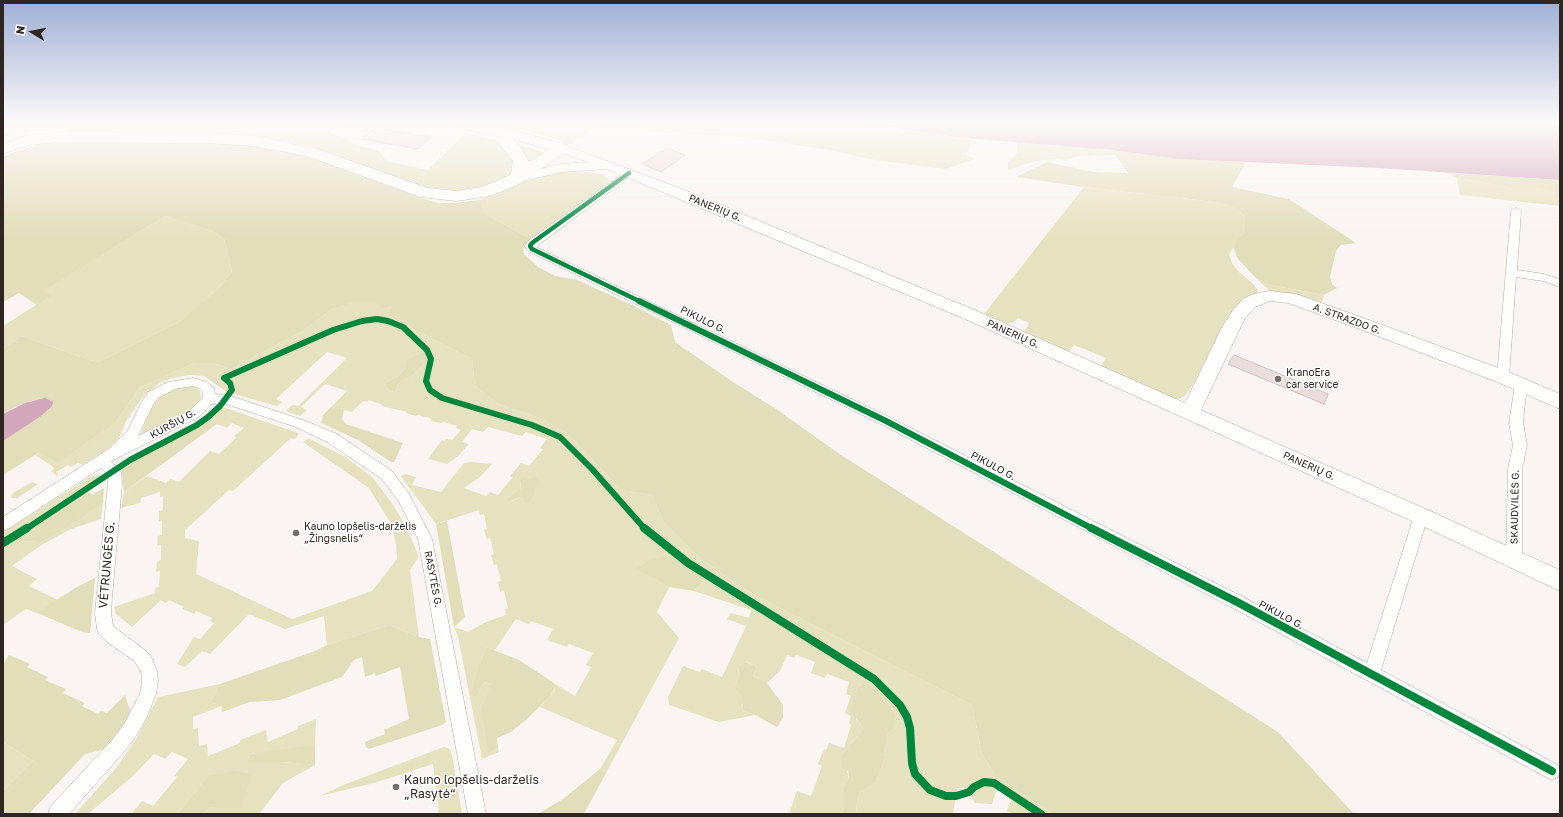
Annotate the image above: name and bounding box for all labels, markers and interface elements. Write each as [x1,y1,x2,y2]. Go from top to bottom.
north arrow [12,12,52,52]
text: N [13,25,27,35]
street label: PANERIŲ G. [687,192,743,224]
street label: A. STRAZDO G. [1312,301,1382,337]
street label: PIKULO G. [678,304,728,336]
street label: PANERIŲ G. [985,317,1041,351]
place label: KranoEra car service [1286,367,1338,390]
marker: KranoEra car service [1273,374,1283,384]
street label: KURŠIŲ G. [148,407,198,441]
street label: PIKULO G. [969,449,1017,483]
street label: PANERIŲ G. [1281,449,1337,483]
street label: SKAUDVILĖS G. [1508,470,1522,544]
street label: VĖTRUNGĖS G. [96,521,118,609]
place label: Kauno lopšelis-darželis „Žingsnelis“ [304,521,416,544]
marker: Kauno lopšelis-darželis „Žingsnelis“ [291,528,301,538]
street label: RASYTĖS G. [422,550,444,608]
street label: PIKULO G. [1257,598,1305,632]
place label: Kauno lopšelis-darželis „Rasytė“ [404,773,539,801]
marker: Kauno lopšelis-darželis „Rasytė“ [391,782,401,792]

